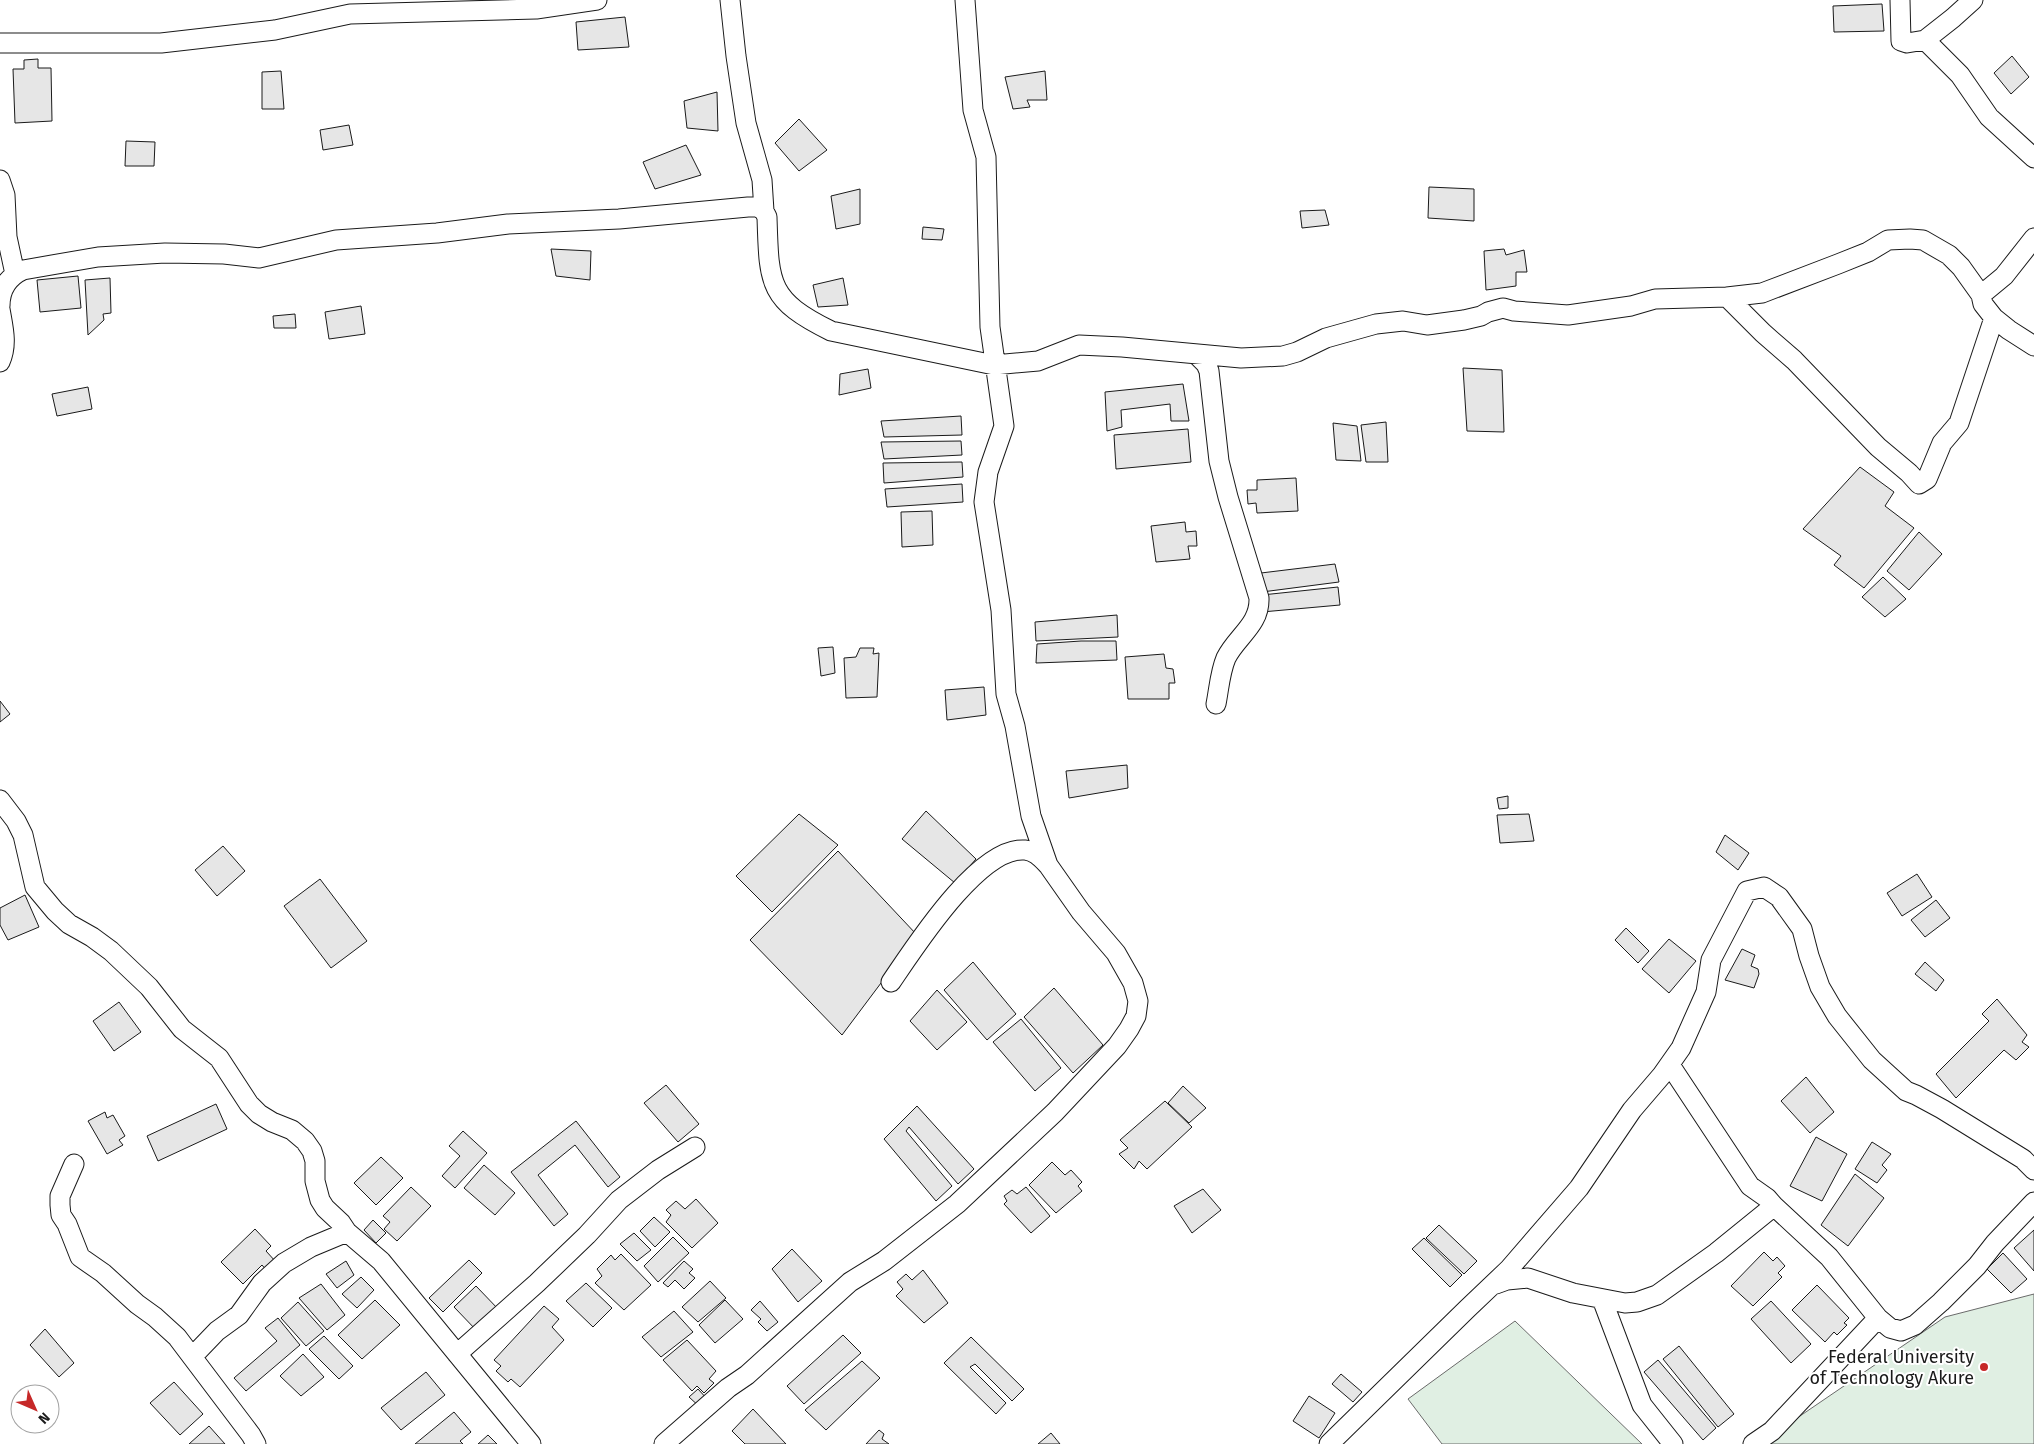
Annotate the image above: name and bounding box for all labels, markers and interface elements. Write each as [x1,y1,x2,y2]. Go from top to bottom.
place label: Federal University of Technology Akure [1810,1346,1974,1389]
marker: Federal University of Technology Akure [1978,1361,1990,1373]
north arrow [10,1384,60,1434]
text: N [35,1409,53,1427]

